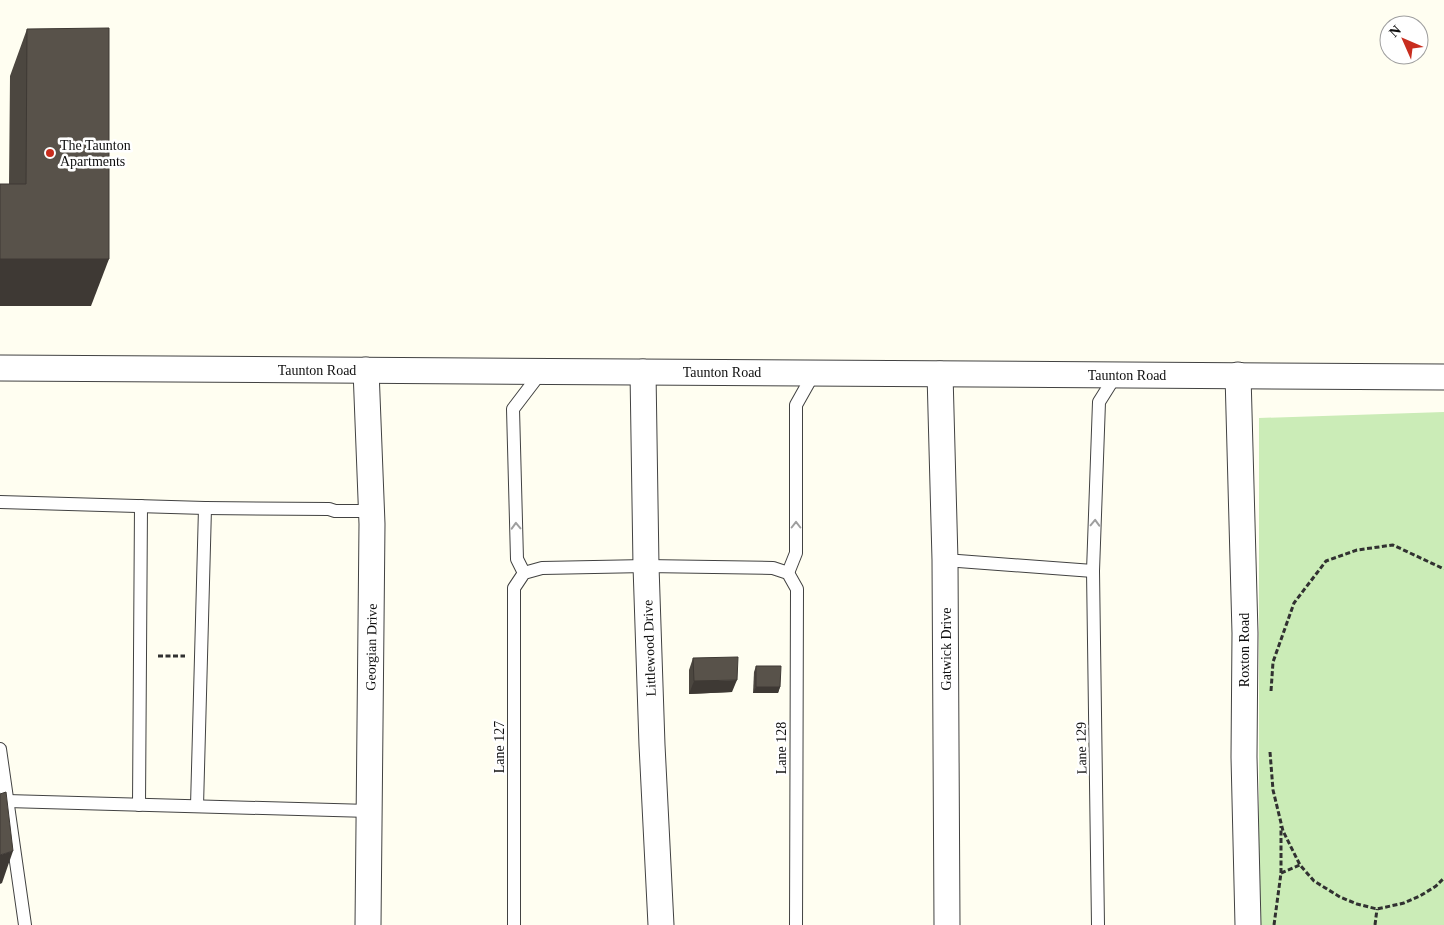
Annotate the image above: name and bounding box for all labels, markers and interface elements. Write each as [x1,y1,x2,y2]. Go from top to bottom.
north arrow [1379,15,1429,65]
text: N [1386,22,1404,40]
place label: The Taunton Apartments [60,138,131,169]
marker: The Taunton Apartments [44,147,56,159]
street label: Taunton Road [278,363,356,378]
street label: Taunton Road [683,365,761,380]
street label: Taunton Road [1088,368,1166,383]
one-way arrow [1090,518,1100,526]
one-way arrow [791,521,801,528]
one-way arrow [511,522,521,530]
street label: Littlewood Drive [640,599,659,697]
street label: Georgian Drive [363,603,380,691]
street label: Gatwick Drive [939,608,954,690]
street label: Roxton Road [1237,613,1252,687]
street label: Lane 127 [492,721,507,773]
street label: Lane 128 [774,722,789,774]
street label: Lane 129 [1074,722,1089,774]

